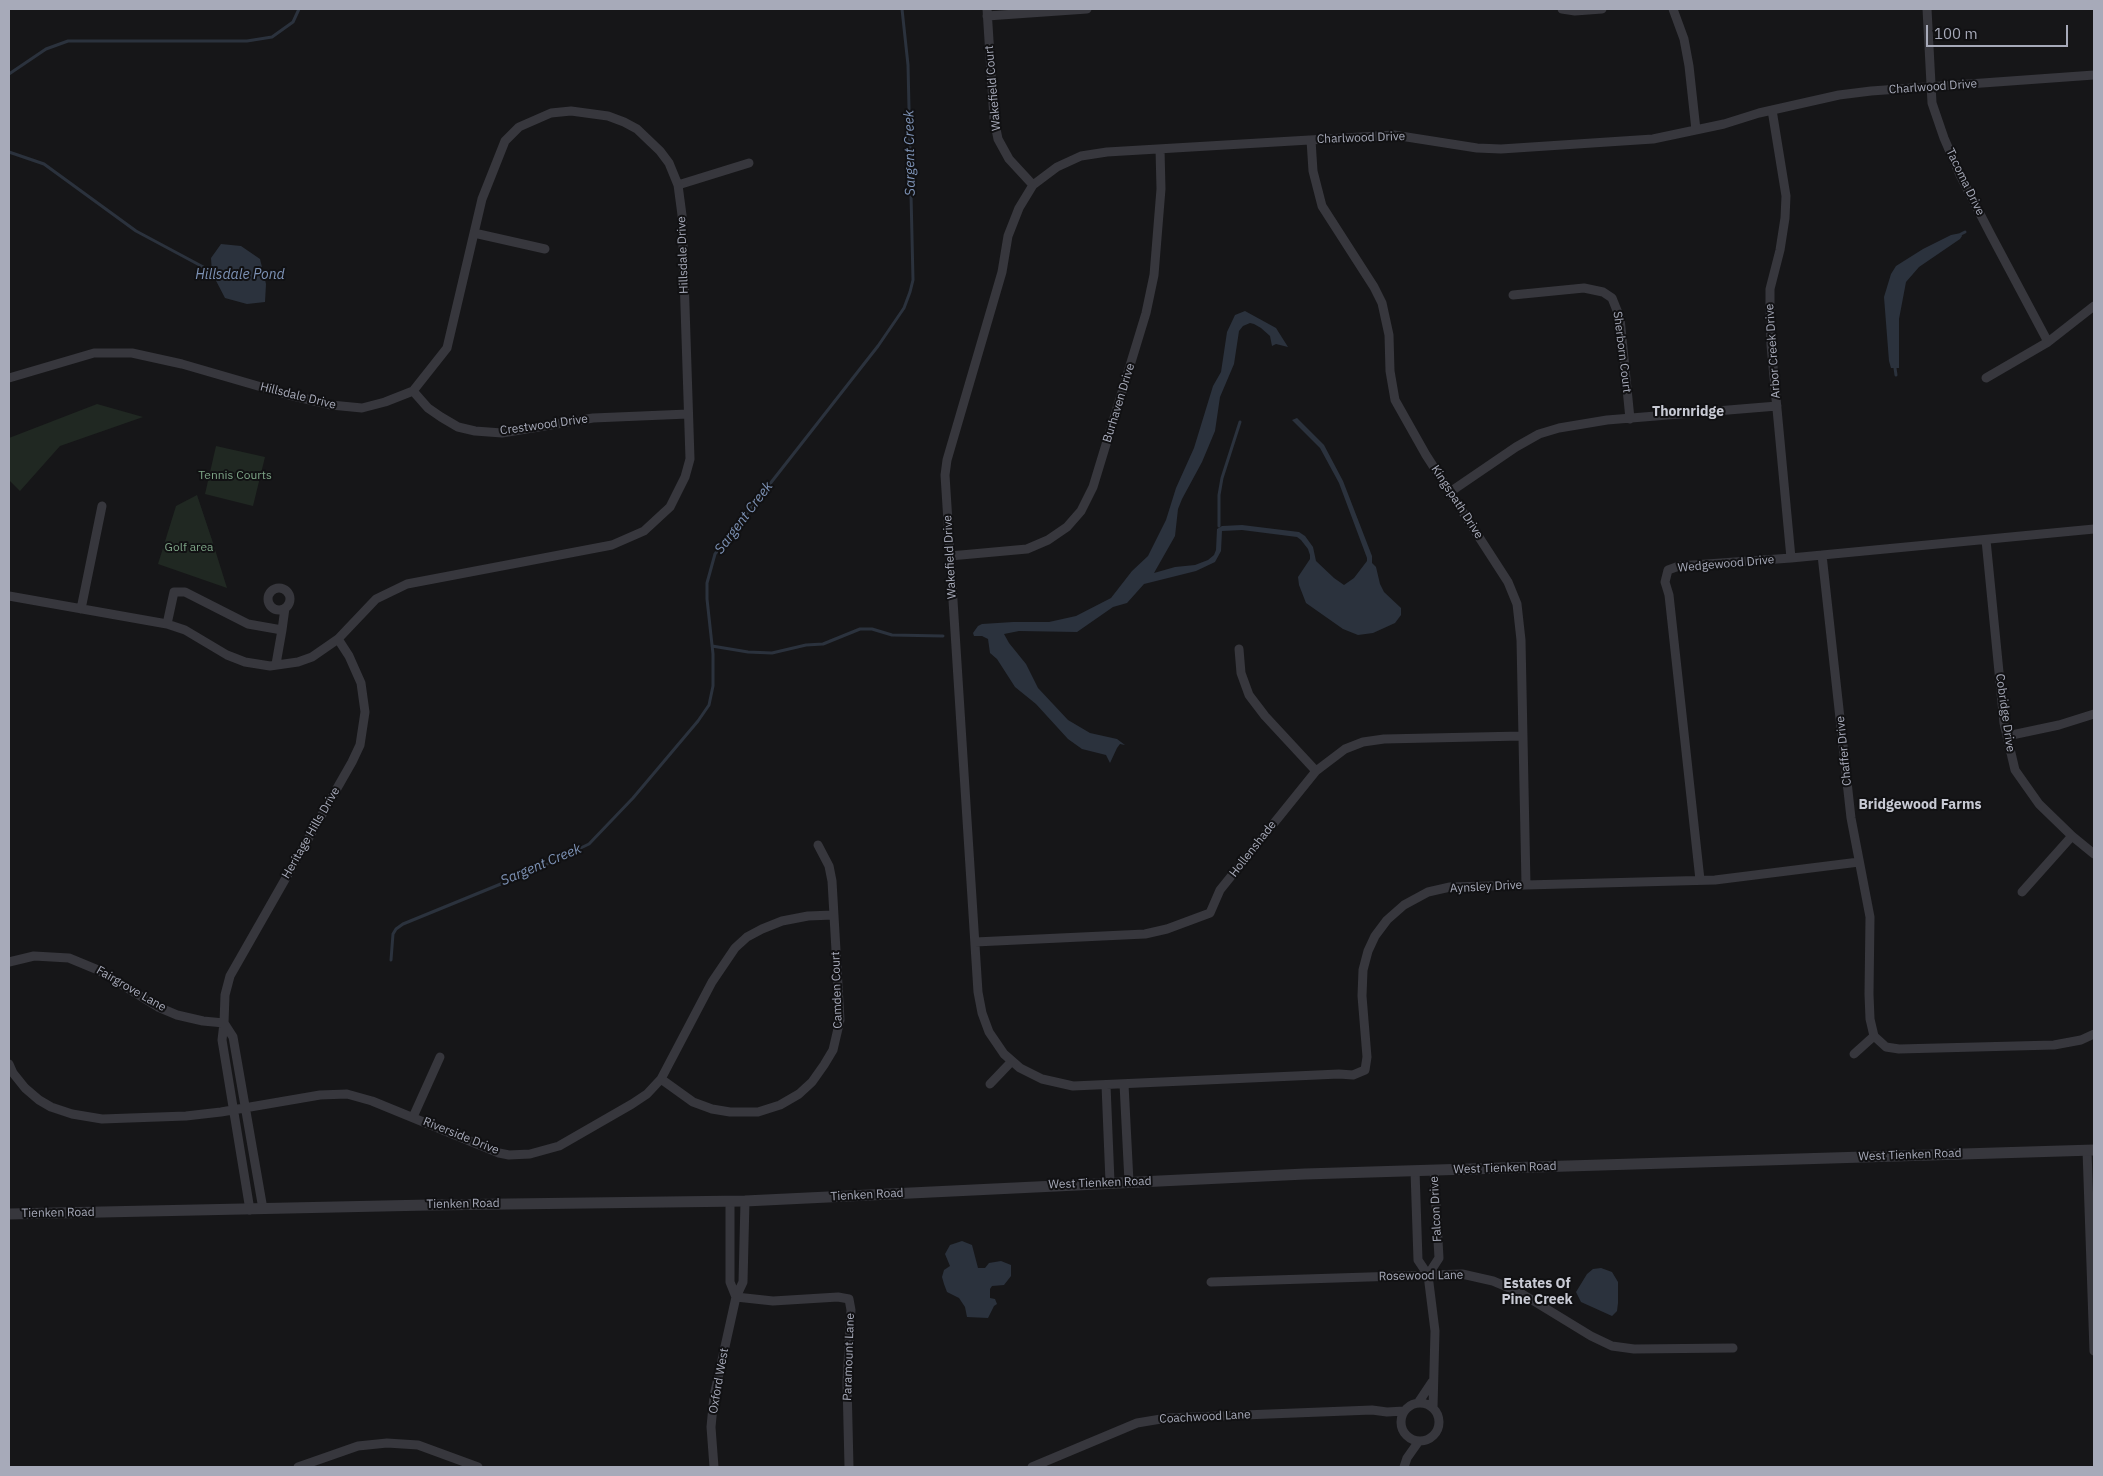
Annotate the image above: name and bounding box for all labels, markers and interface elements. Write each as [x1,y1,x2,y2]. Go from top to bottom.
scale bar [1928,15,2070,47]
text: 100 m [1934,24,1978,43]
street label: Wakefield Court [982,45,1004,131]
street label: Charlwood Drive [1888,77,1978,97]
water label: Sargent Creek [901,110,919,196]
street label: Charlwood Drive [1317,129,1405,147]
street label: Tacoma Drive [1943,146,1987,218]
street label: Hillsdale Drive [674,216,692,294]
water label: Hillsdale Pond [195,267,285,283]
street label: Arbor Creek Drive [1763,303,1783,399]
street label: Sherborn Court [1610,310,1634,394]
street label: Burhaven Drive [1100,362,1138,444]
street label: Hillsdale Drive [259,380,337,412]
district label: Thornridge [1652,404,1724,420]
street label: Crestwood Drive [499,412,589,438]
street label: Kingspath Drive [1428,463,1486,541]
park label: Tennis Courts [198,469,272,483]
water label: Sargent Creek [711,479,777,557]
street label: Wakefield Drive [941,515,959,599]
park label: Golf area [165,541,213,555]
street label: Wedgewood Drive [1677,553,1775,575]
street label: Cobridge Drive [1992,673,2018,753]
street label: Chaffer Drive [1833,715,1855,787]
street label: Heritage Hills Drive [279,785,343,881]
district label: Bridgewood Farms [1858,797,1982,813]
street label: Hollenshade [1226,818,1280,880]
water label: Sargent Creek [498,840,584,890]
street label: Aynsley Drive [1449,878,1523,896]
street label: Camden Court [828,951,846,1029]
street label: Fairgrove Lane [94,963,168,1015]
street label: Riverside Drive [421,1114,501,1158]
street label: West Tienken Road [1858,1146,1962,1164]
street label: West Tienken Road [1453,1159,1557,1177]
street label: West Tienken Road [1048,1174,1152,1192]
street label: Falcon Drive [1427,1176,1445,1242]
street label: Tienken Road [830,1186,904,1204]
street label: Tienken Road [426,1196,500,1212]
street label: Tienken Road [21,1205,95,1221]
street label: Rosewood Lane [1378,1268,1464,1284]
district label: Estates Of Pine Creek [1501,1276,1573,1308]
street label: Paramount Lane [840,1313,858,1401]
street label: Oxford West [706,1347,732,1415]
street label: Coachwood Lane [1159,1407,1251,1427]

